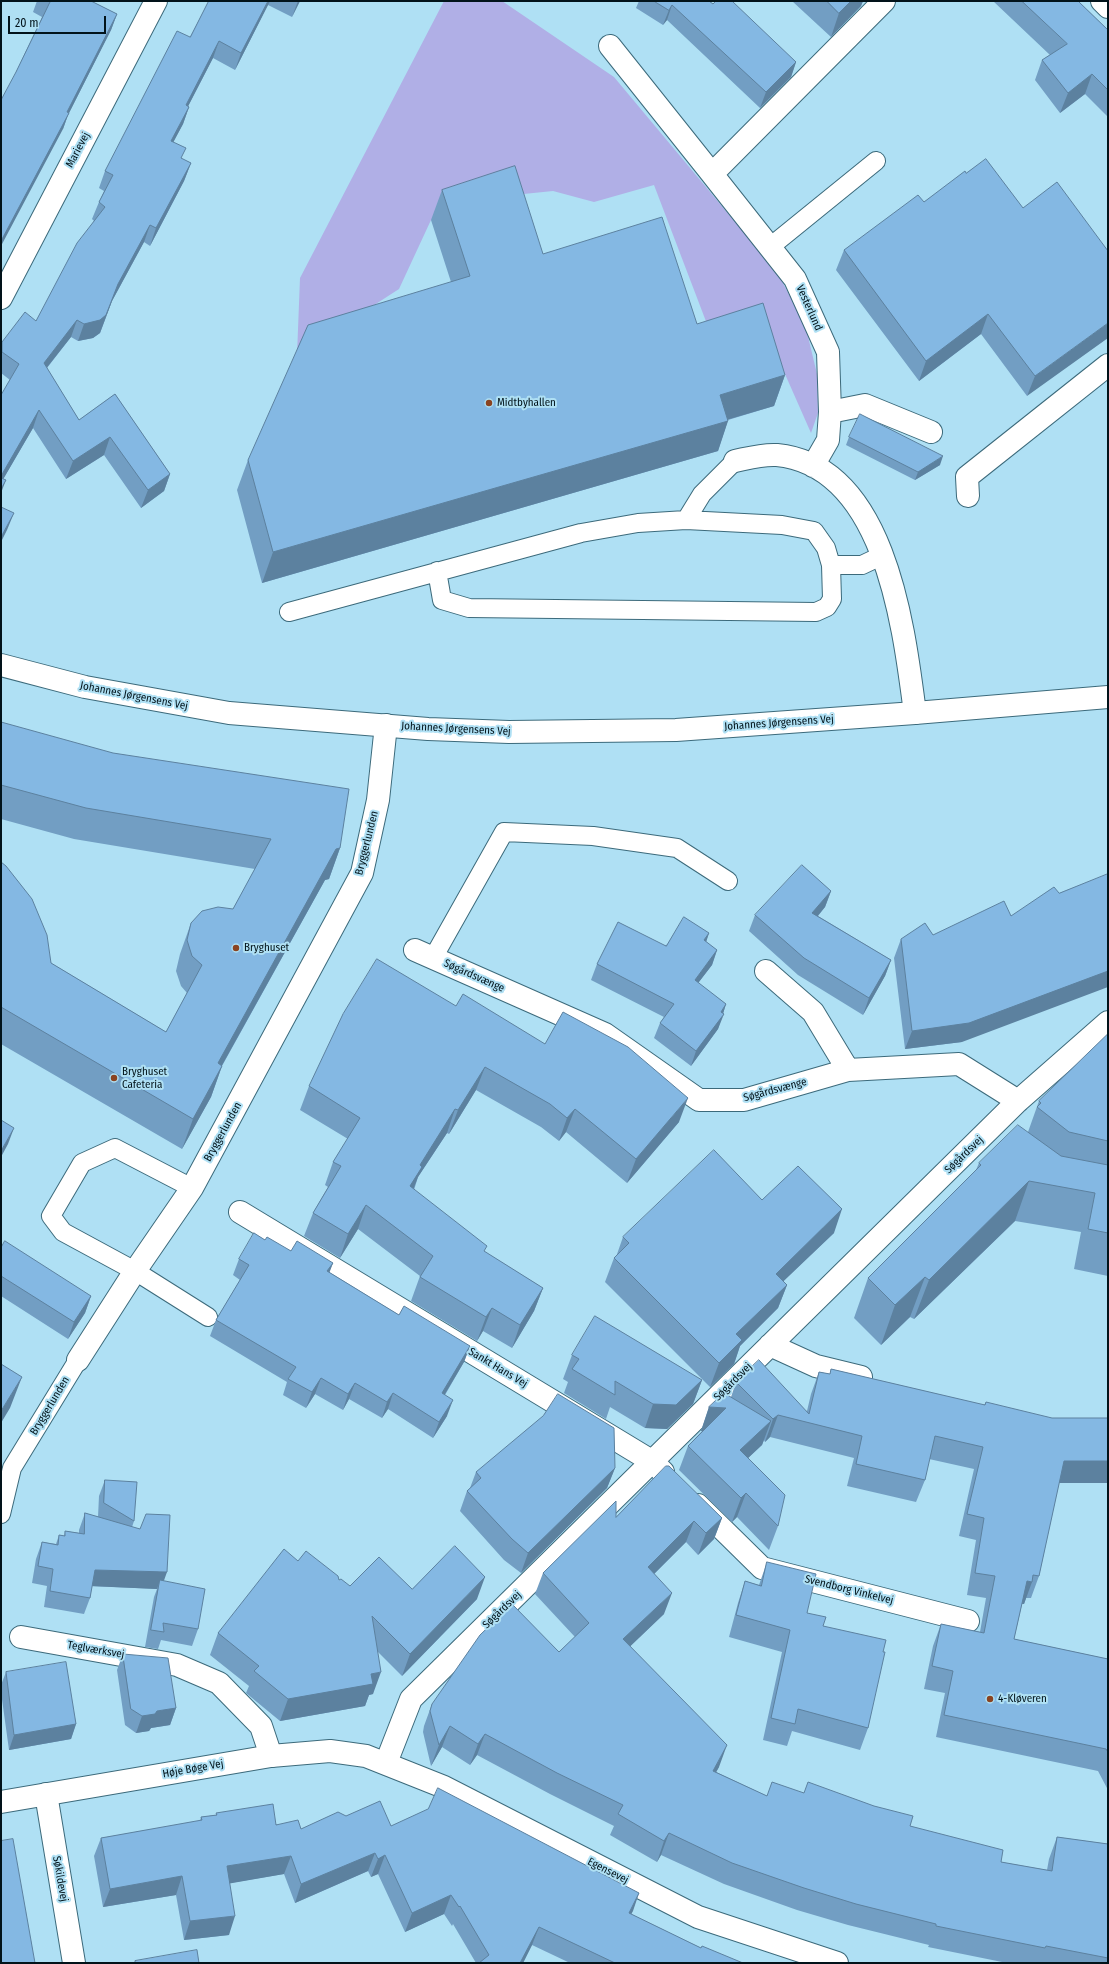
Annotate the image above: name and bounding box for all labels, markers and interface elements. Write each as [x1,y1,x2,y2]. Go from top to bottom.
scale bar [10,8,108,34]
text: 20 m [15,16,39,30]
street label: Marievej [63,130,93,170]
street label: Vesterlund [793,283,825,333]
place label: Midtbyhallen [497,396,556,410]
marker: Midtbyhallen [484,398,494,408]
street label: Johannes Jørgensens Vej [79,679,189,713]
street label: Johannes Jørgensens Vej [724,713,834,733]
street label: Johannes Jørgensens Vej [401,720,511,738]
street label: Bryggerlunden [353,810,381,876]
place label: Bryghuset [244,941,289,955]
marker: Bryghuset [231,943,241,953]
street label: Søgårdsvænge [442,957,506,995]
place label: Bryghuset Cafeteria [122,1065,167,1091]
marker: Bryghuset Cafeteria [109,1073,119,1083]
street label: Søgårdsvænge [742,1075,808,1105]
street label: Bryggerlunden [201,1100,245,1164]
street label: Søgårdsvej [942,1133,986,1177]
street label: Sankt Hans Vej [466,1345,530,1391]
street label: Søgårdsvej [711,1360,755,1404]
street label: Bryggerlunden [27,1374,73,1438]
street label: Svendborg Vinkelvej [803,1573,895,1607]
street label: Søgårdsvej [480,1588,524,1632]
street label: Teglværksvej [66,1638,126,1662]
place label: 4-Kløveren [998,1692,1047,1706]
marker: 4-Kløveren [985,1694,995,1704]
street label: Høje Bøge Vej [162,1757,224,1781]
street label: Søkildevej [49,1855,71,1903]
street label: Egensevej [585,1855,631,1887]

